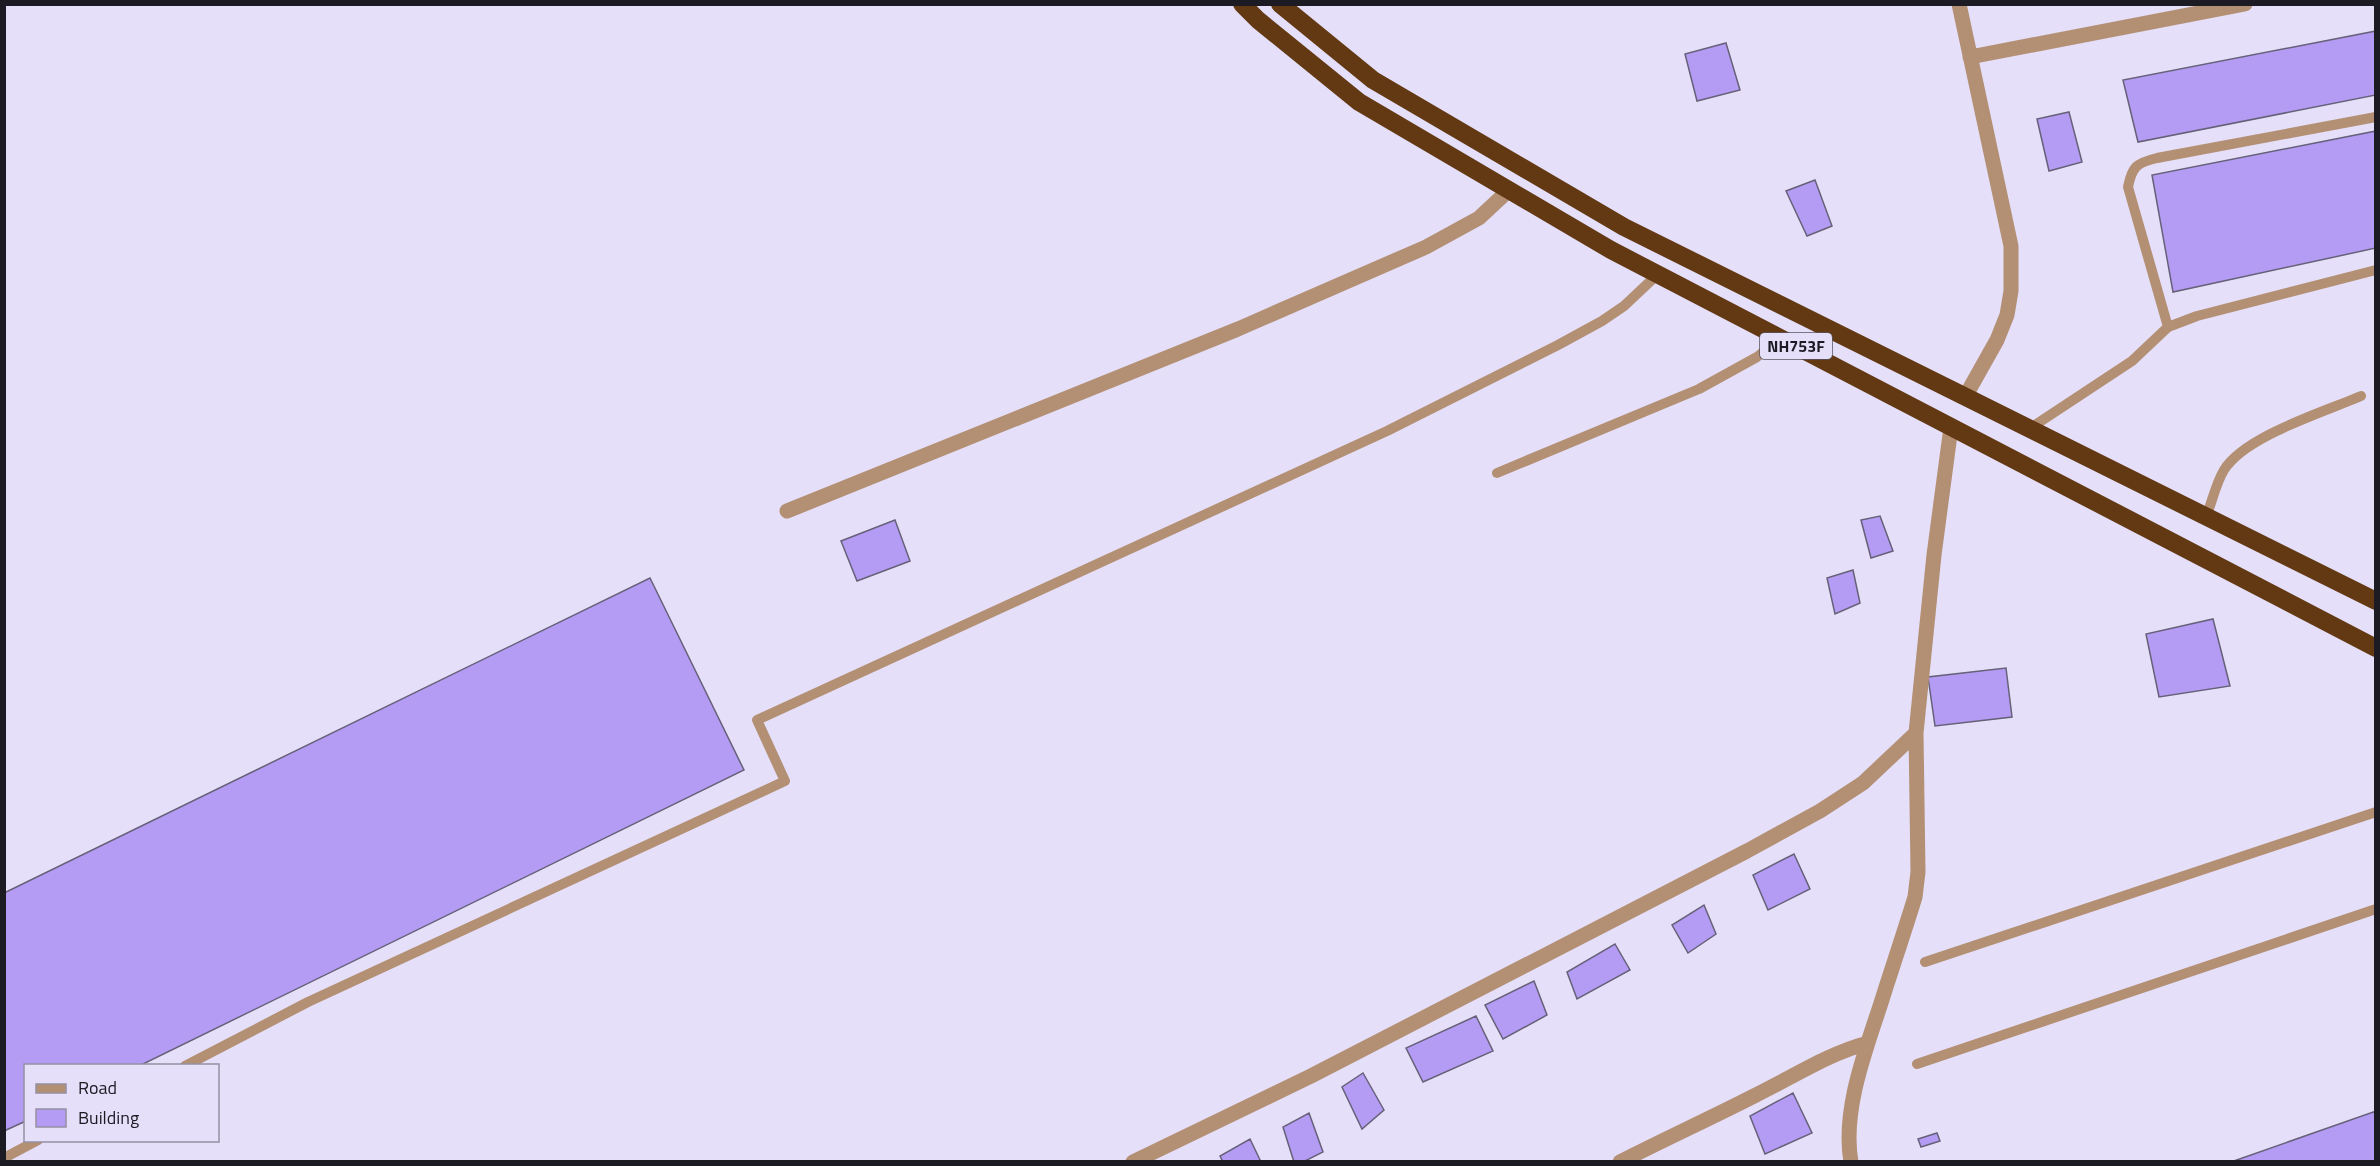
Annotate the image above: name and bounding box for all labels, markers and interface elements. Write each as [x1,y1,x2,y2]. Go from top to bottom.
road number: NH753F [1760,333,1832,359]
legend [24,1064,219,1142]
text: Road [78,1074,117,1101]
text: Building [78,1104,139,1131]

